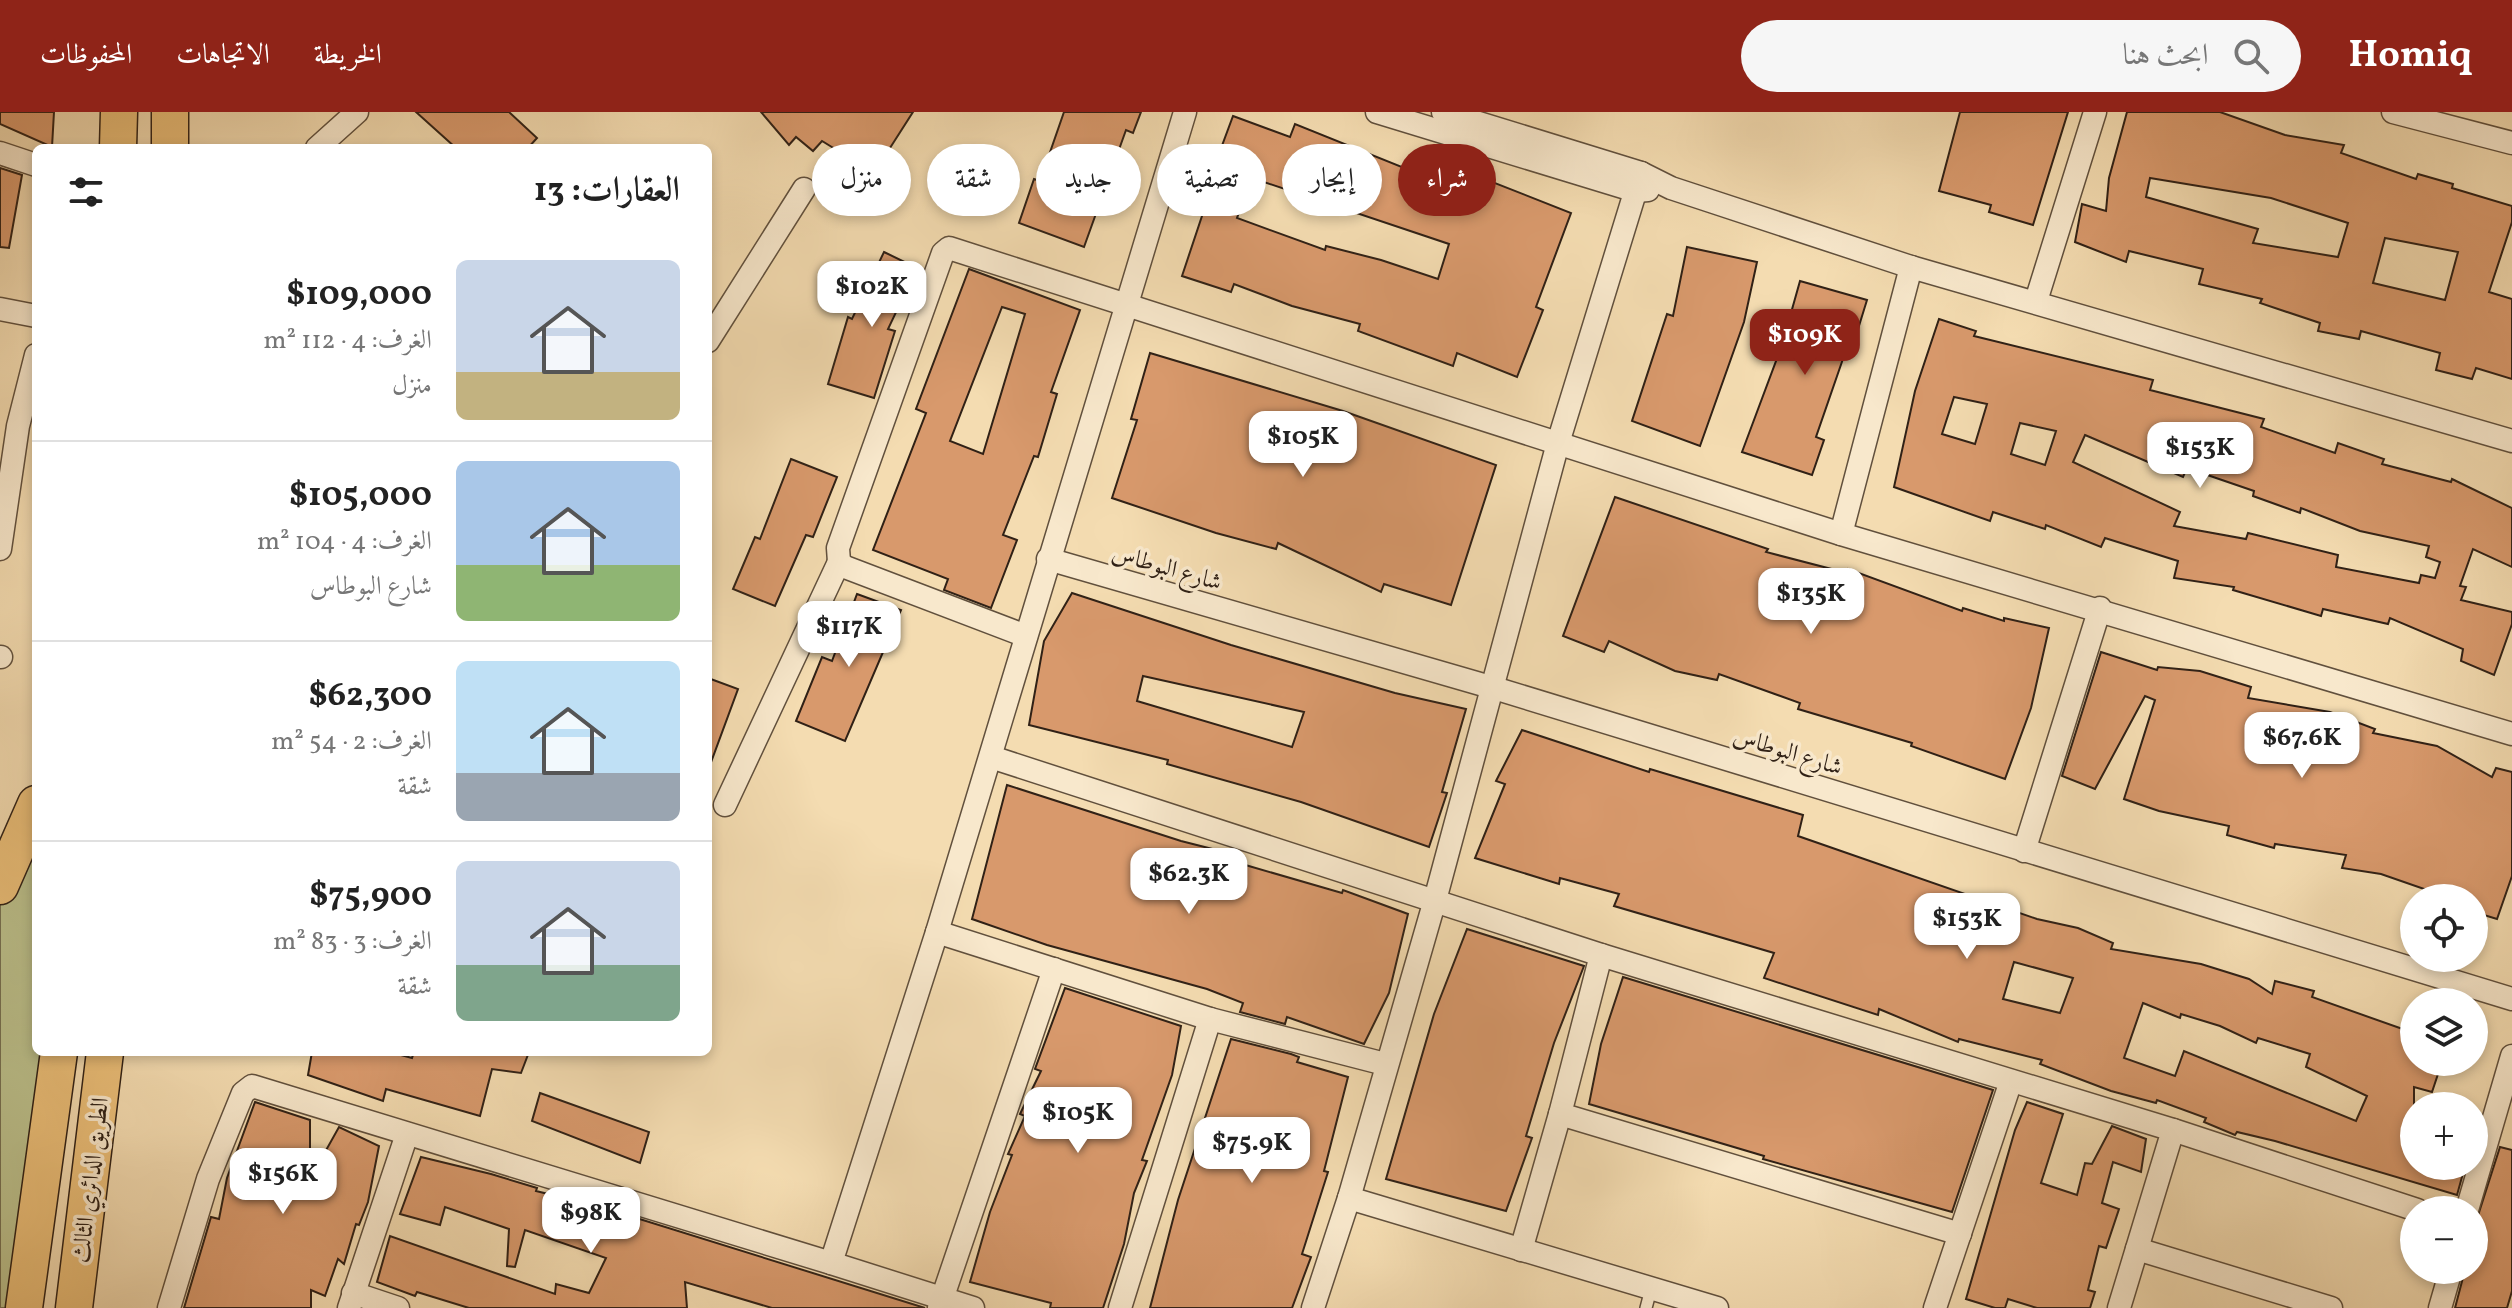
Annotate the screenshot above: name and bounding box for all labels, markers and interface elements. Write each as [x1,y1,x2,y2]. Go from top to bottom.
search box [1741,20,2301,92]
text: Homiq [2349,30,2472,83]
icon: search [2229,34,2273,78]
text: ابحث هنا [2123,35,2209,77]
text: المحفوظات [40,36,132,75]
text: الاتجاهات [176,36,270,75]
text: الخريطة [314,36,382,75]
chip: منزل [812,144,911,216]
chip: شقة [927,144,1020,216]
chip: جديد [1036,144,1141,216]
chip: تصفية [1157,144,1266,216]
chip: إيجار [1282,144,1382,216]
chip: شراء [1398,144,1496,216]
text: العقارات: 13 [534,168,680,215]
icon: filters [64,170,108,214]
pin: $102K [816,261,928,329]
text: $102K [835,269,909,305]
text: $109,000 [286,272,432,319]
icon: home [520,292,616,388]
pin: $109K [1749,309,1861,377]
text: $109K [1768,317,1842,353]
text: الغرف: 4 · 112 m² [263,323,432,359]
text: منزل [392,368,432,404]
pin: $105K [1247,411,1359,479]
text: $105K [1267,419,1339,455]
pin: $153K [2144,422,2256,490]
text: $153K [2165,430,2235,466]
text: $105,000 [289,473,432,520]
icon: home [520,493,616,589]
text: الغرف: 4 · 104 m² [257,524,432,560]
street label: شارع البوطاس [1107,537,1225,602]
pin: $135K [1755,568,1867,636]
text: شارع البوطاس [310,569,432,605]
text: $135K [1776,576,1846,612]
pin: $117K [793,601,905,669]
text: $117K [816,609,882,645]
text: $62,300 [308,673,432,720]
icon: home [520,693,616,789]
pin: $67.6K [2237,712,2367,780]
street label: شارع البوطاس [1728,720,1846,787]
text: $67.6K [2262,720,2342,756]
text: الغرف: 2 · 54 m² [271,724,432,760]
text: شقة [398,769,432,805]
pin: $62.3K [1124,848,1254,916]
text: $62.3K [1148,856,1230,892]
text: $75,900 [309,873,432,920]
map controls [2400,884,2488,1284]
button: locate [2400,884,2488,972]
icon: home [520,893,616,989]
pin: $153K [1911,893,2023,961]
text: $153K [1932,901,2002,937]
text: الغرف: 3 · 83 m² [273,924,432,960]
text: شقة [398,969,432,1005]
button: layers [2400,988,2488,1076]
pin: $105K [1022,1087,1134,1155]
button: + [2400,1092,2488,1180]
street label: الطريق الدائري الثالث [65,1095,119,1265]
text: $105K [1042,1095,1114,1131]
pin: $75.9K [1187,1117,1317,1185]
text: $75.9K [1212,1125,1292,1161]
pin: $156K [227,1148,339,1216]
text: $156K [248,1156,318,1192]
pin: $98K [544,1187,638,1255]
text: $98K [560,1195,622,1231]
button: − [2400,1196,2488,1284]

